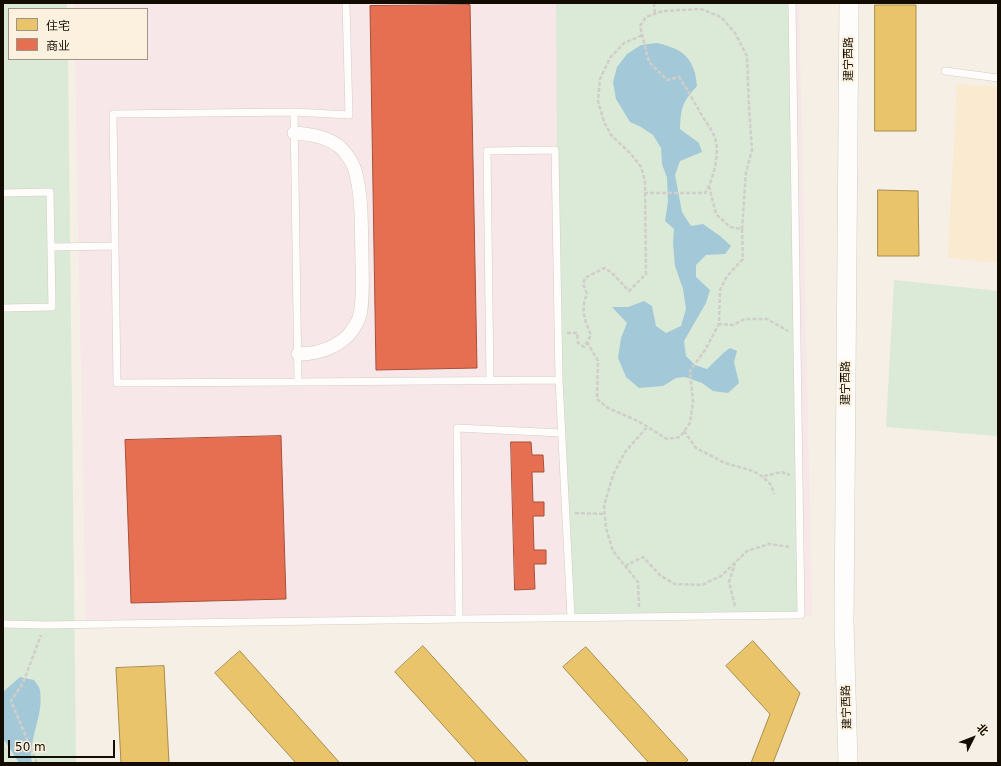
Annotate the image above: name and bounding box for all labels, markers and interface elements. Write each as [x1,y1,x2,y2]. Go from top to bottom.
legend [8,8,148,60]
text: 住宅 [46,19,70,33]
street label: 建宁西路 [842,37,856,81]
text: 商业 [46,39,70,53]
street label: 建宁西路 [839,361,853,405]
street label: 建宁西路 [840,685,854,729]
north arrow [953,718,993,758]
text: 北 [974,721,991,738]
scale bar [10,732,117,758]
text: 50 m [15,740,46,754]

